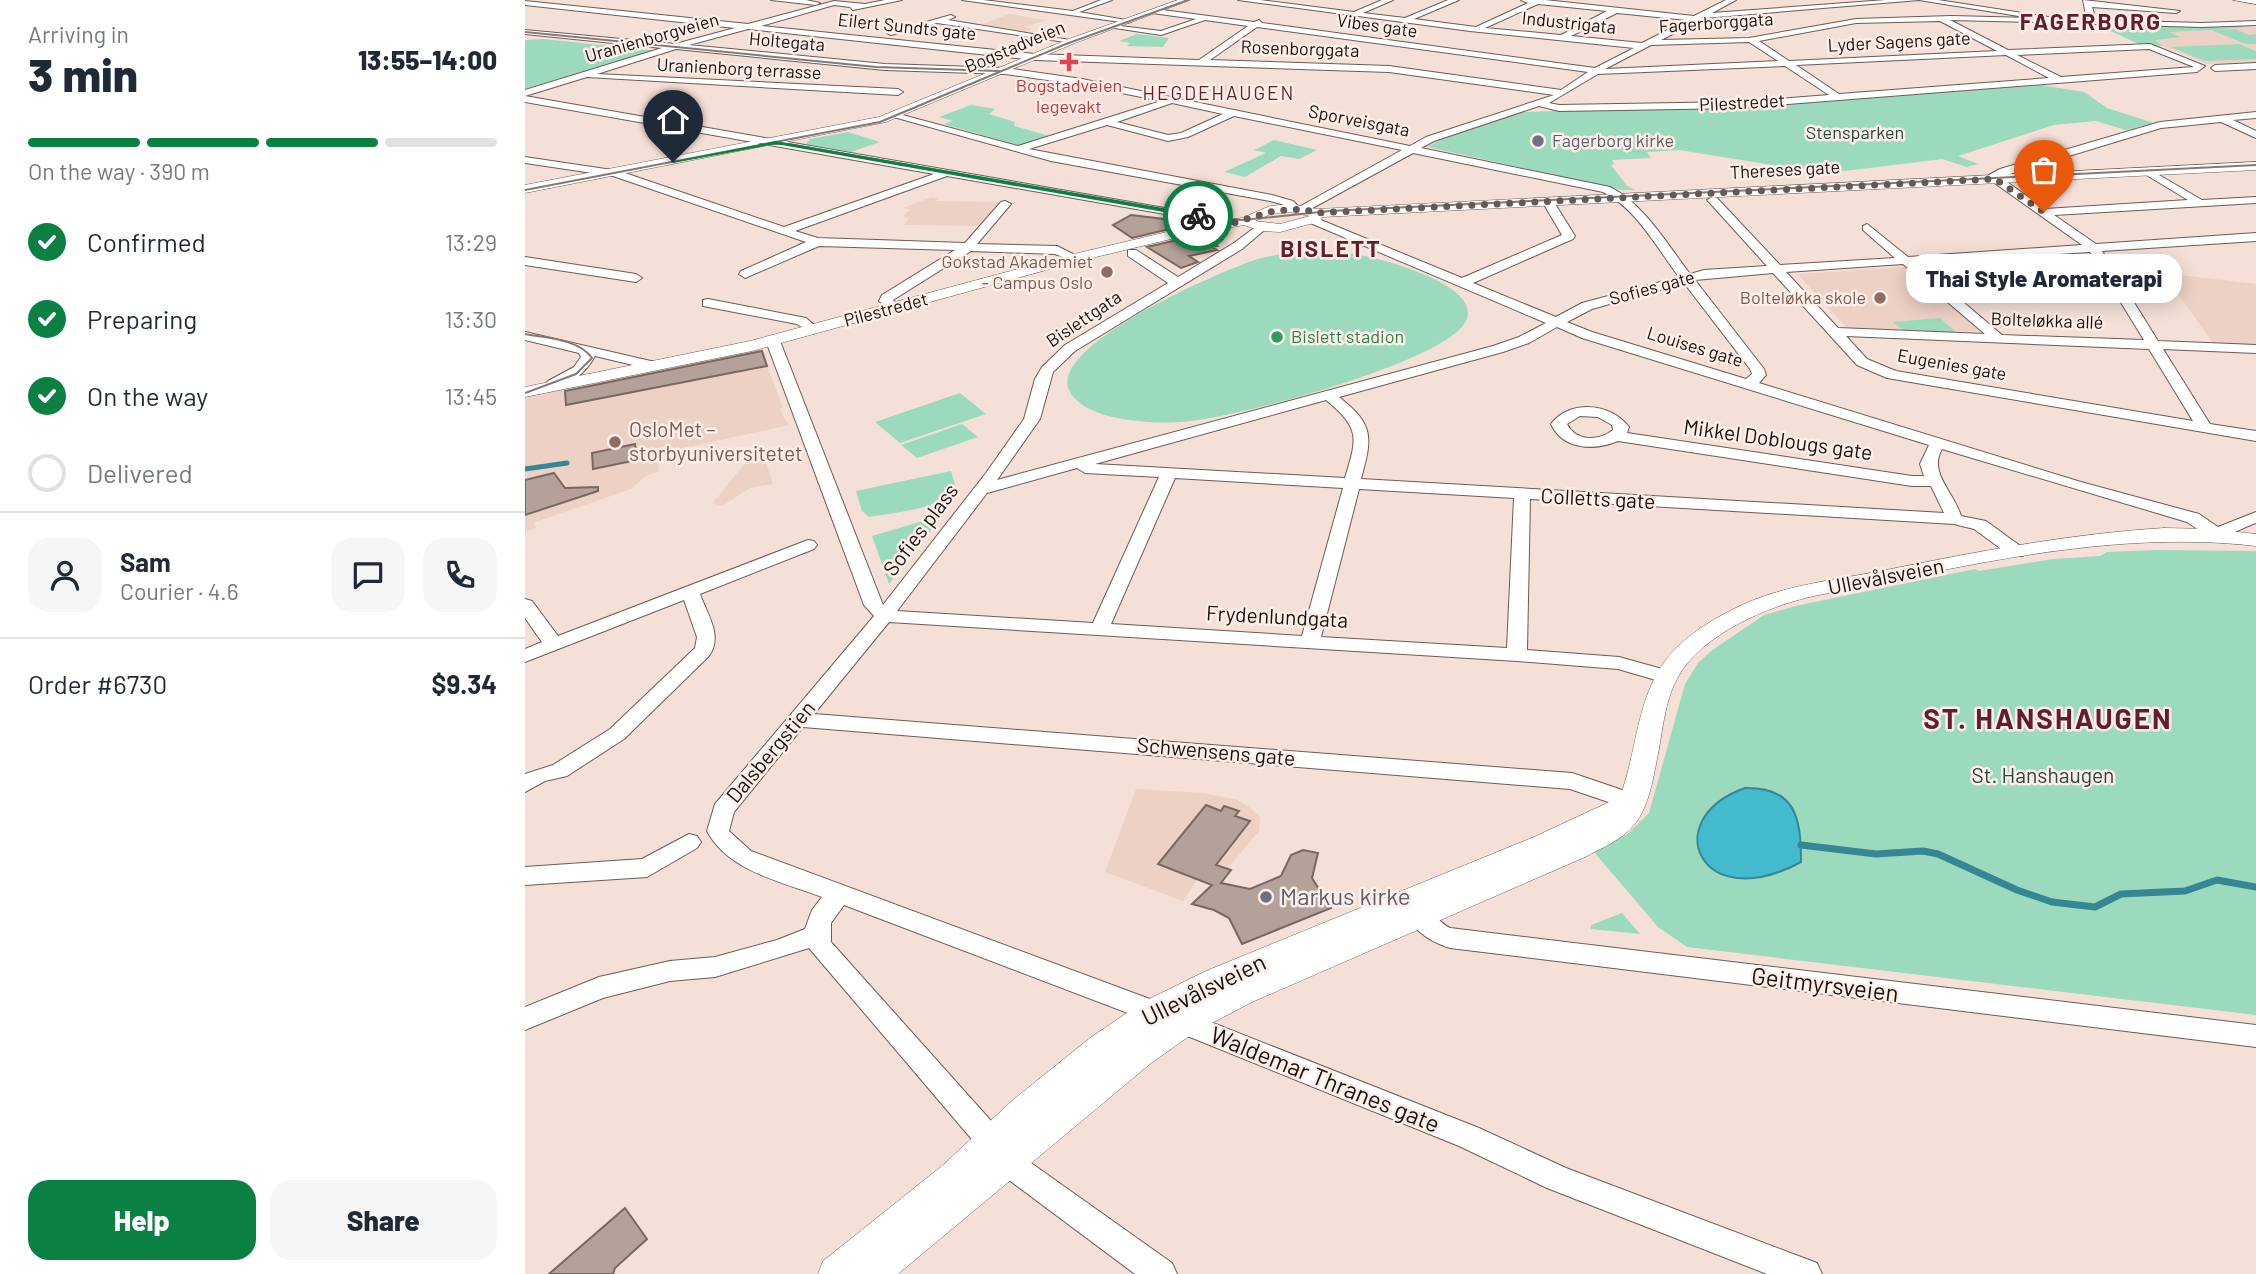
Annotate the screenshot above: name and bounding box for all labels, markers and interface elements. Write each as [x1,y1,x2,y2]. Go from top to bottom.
street label: Industrigata [1521,6,1617,38]
street label: Uranienborgveien [582,7,721,67]
street label: Fagerborggata [1658,7,1774,37]
district label: FAGERBORG [2020,7,2162,35]
street label: Eilert Sundts gate [837,8,977,44]
street label: Vibes gate [1335,8,1419,42]
street label: Bogstadveien [961,15,1068,77]
text: Arriving in [28,20,129,48]
street label: Lyder Sagens gate [1827,26,1971,56]
street label: Holtegata [748,27,826,55]
street label: Rosenborggata [1240,35,1360,61]
text: 13:55–14:00 [358,44,497,75]
text: 3 min [28,46,138,101]
marker: Bogstadveien legevakt [1059,52,1079,72]
street label: Uranienborg terrasse [656,53,822,83]
place label: Bogstadveien legevakt [1016,74,1122,117]
district label: HEGDEHAUGEN [1143,81,1295,104]
street label: Pilestredet [1698,89,1785,115]
pin [643,90,703,162]
street label: Sporveisgata [1307,99,1412,141]
icon: home [654,101,692,139]
park label: Stensparken [1806,121,1904,143]
place label: Fagerborg kirke [1552,129,1674,151]
marker: Fagerborg kirke [1530,133,1546,149]
pin [2014,140,2074,212]
icon: bag [2025,151,2063,189]
street label: Thereses gate [1729,155,1841,183]
text: On the way · 390 m [28,157,210,185]
courier [1163,181,1233,251]
icon: bike [1179,197,1217,235]
icon: check [28,223,66,261]
text: Confirmed [87,226,206,257]
text: 13:29 [445,228,497,256]
district label: BISLETT [1280,234,1382,262]
place label: Gokstad Akademiet - Campus Oslo [942,250,1093,293]
callout: Thai Style Aromaterapi [1906,254,2182,303]
marker: Gokstad Akademiet - Campus Oslo [1099,264,1115,280]
text: Thai Style Aromaterapi [1926,264,2162,292]
street label: Sofies gate [1607,265,1697,309]
street label: Bislettgata [1042,285,1125,351]
place label: Bolteløkka skole [1740,286,1866,308]
street label: Pilestredet [841,287,930,331]
marker: Bolteløkka skole [1872,290,1888,306]
icon: check [28,300,66,338]
text: Preparing [87,303,197,334]
text: 13:30 [444,305,497,333]
street label: Bolteløkka allé [1990,307,2104,333]
street label: Louises gate [1645,321,1746,371]
place label: Bislett stadion [1291,325,1404,347]
marker: Bislett stadion [1269,329,1285,345]
street label: Eugenies gate [1896,344,2008,384]
icon: check [28,377,66,415]
text: On the way [87,380,208,411]
text: 13:45 [445,382,497,410]
street label: Mikkel Doblougs gate [1682,413,1874,464]
place label: OsloMet – storbyuniversitetet [629,416,803,465]
marker: OsloMet – storbyuniversitetet [607,434,623,450]
text: Delivered [87,457,193,488]
street label: Sofies plass [877,478,963,580]
street label: Colletts gate [1540,482,1656,513]
button: person [28,538,102,612]
button: chat [331,538,405,612]
button: phone [423,538,497,612]
text: Sam [120,546,171,577]
street label: Ullevålsveien [1826,552,1946,599]
text: Courier · 4.6 [120,577,239,605]
street label: Frydenlundgata [1205,599,1349,632]
text: Order #6730 [28,668,167,699]
text: $9.34 [432,668,497,699]
street label: Dalsbergstien [720,695,820,807]
district label: ST. HANSHAUGEN [1923,701,2173,735]
street label: Schwensens gate [1136,731,1296,770]
park label: St. Hanshaugen [1972,762,2114,787]
place label: Markus kirke [1280,881,1411,910]
marker: Markus kirke [1258,889,1274,905]
street label: Ullevålsveien [1137,946,1270,1031]
street label: Geitmyrsveien [1750,960,1900,1007]
street label: Waldemar Thranes gate [1207,1019,1444,1138]
button: Help [28,1180,256,1260]
button: Share [270,1180,497,1260]

